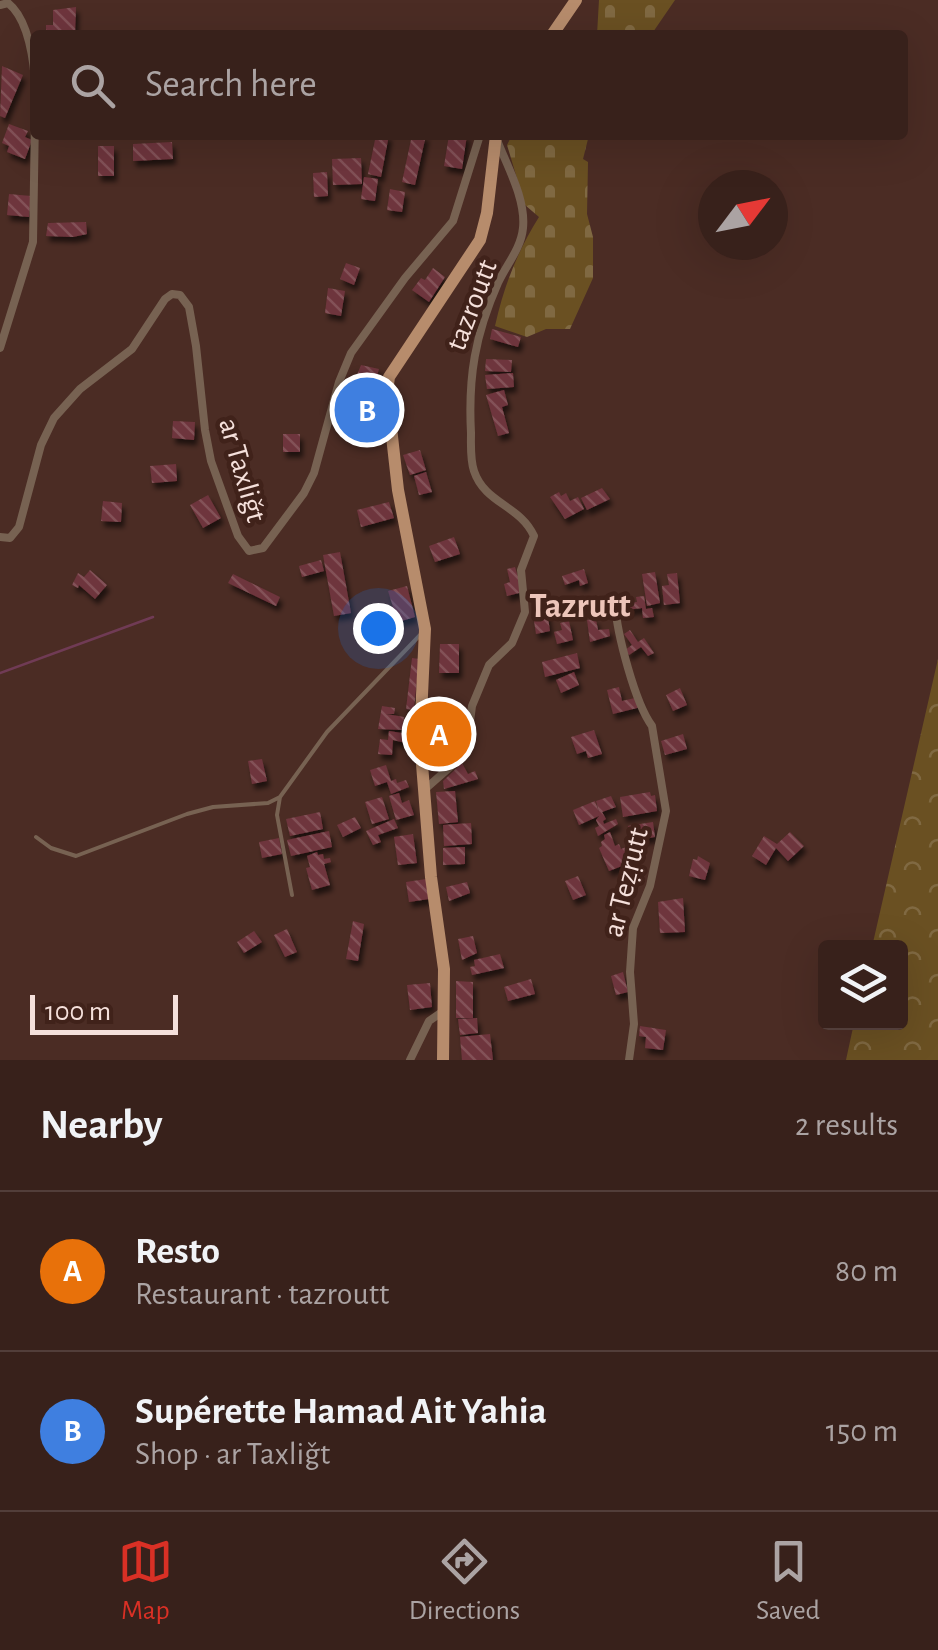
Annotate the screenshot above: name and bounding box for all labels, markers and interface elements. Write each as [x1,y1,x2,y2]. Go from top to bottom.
search box [30,30,908,140]
icon: search [65,58,120,113]
text: Search here [145,66,317,104]
north arrow [698,170,788,260]
street label: tazroutt [441,255,503,355]
pin: B [334,372,400,448]
street label: ar Taxliǧt [213,415,271,526]
district label: Tazrutt [529,589,631,624]
your location [353,603,404,654]
pin: A [406,696,472,772]
street label: ar Teẓṛutt [598,824,654,940]
map controls [818,940,908,1030]
button: layers [818,940,908,1030]
scale bar [30,990,178,1034]
text: 100 m [45,998,111,1026]
text: Nearby [40,1104,163,1146]
text: 2 results [795,1109,898,1141]
text: Resto [135,1233,220,1271]
text: A [63,1255,82,1287]
text: 80 m [835,1255,898,1287]
text: Restaurant · tazroutt [135,1278,389,1310]
text: Supérette Hamad Ait Yahia [135,1393,547,1431]
text: B [63,1415,82,1447]
text: 150 m [826,1415,898,1447]
text: Shop · ar Taxliǧt [135,1438,330,1470]
tab: Map [118,1534,173,1628]
tab: Directions [409,1534,520,1628]
tab: Saved [756,1534,820,1628]

